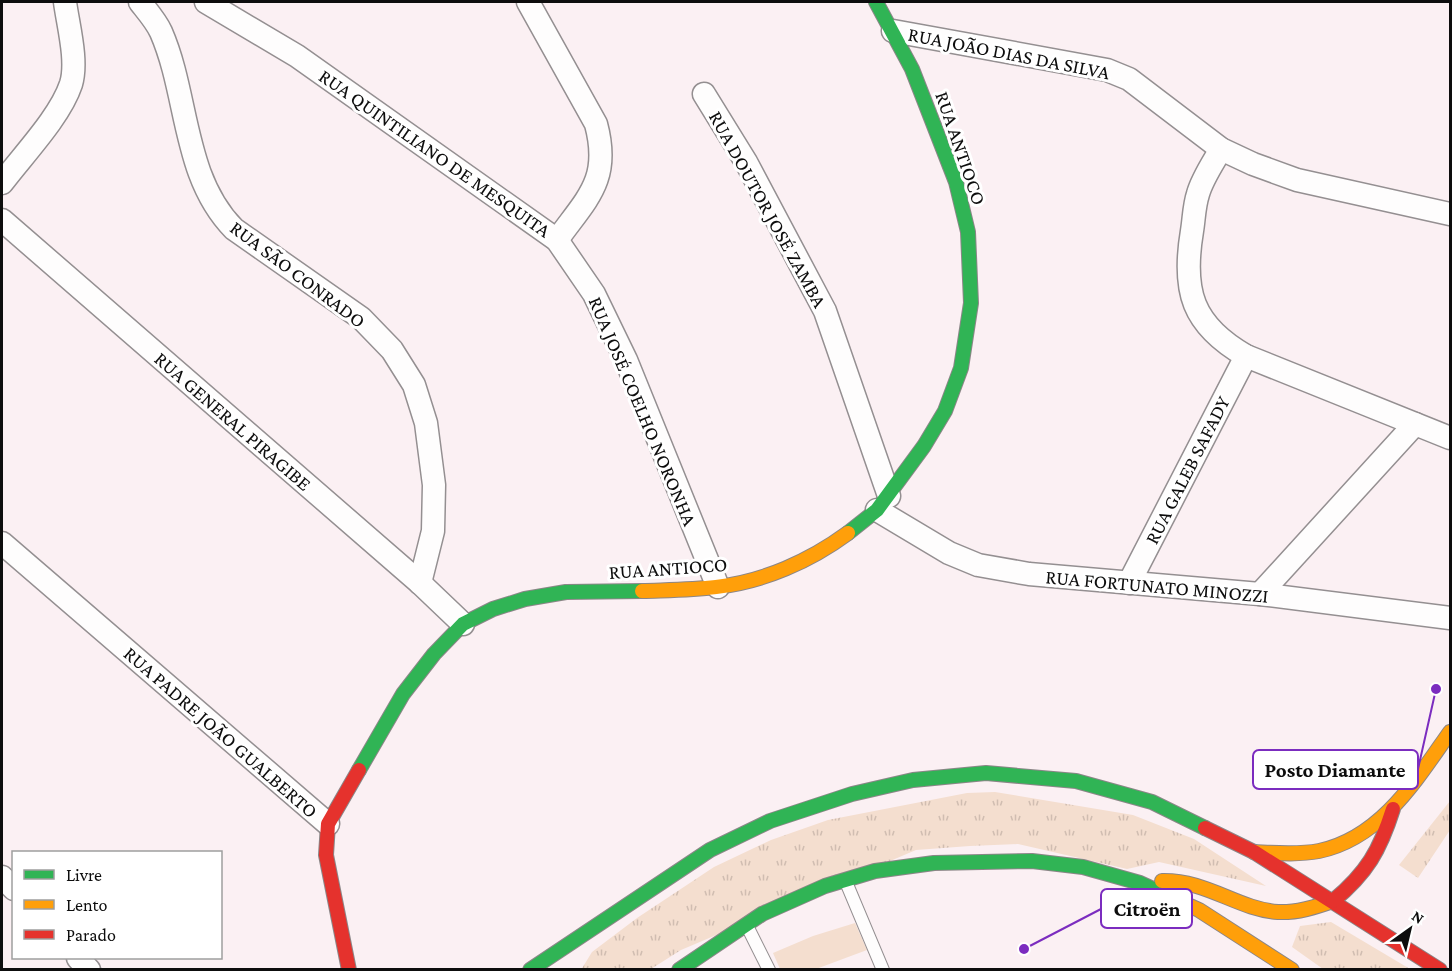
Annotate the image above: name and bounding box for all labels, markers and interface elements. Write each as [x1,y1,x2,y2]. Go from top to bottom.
street label: RUA JOÃO DIAS DA SILVA [906,23,1112,84]
street label: RUA QUINTILIANO DE MESQUITA [315,64,556,242]
street label: RUA ANTIOCO [931,88,991,208]
street label: RUA DOUTOR JOSÉ ZAMBA [704,107,832,312]
street label: RUA SÃO CONRADO [226,216,370,332]
street label: RUA JOSÉ COELHO NORONHA [584,293,702,530]
street label: RUA GENERAL PIRAGIBE [150,347,316,495]
street label: RUA GALEB SAFADY [1140,392,1234,548]
street label: RUA ANTIOCO [608,553,728,583]
street label: RUA FORTUNATO MINOZZI [1045,565,1269,607]
street label: RUA PADRE JOÃO GUALBERTO [119,642,322,823]
callout: Posto Diamante [1253,750,1418,789]
text: Posto Diamante [1264,758,1406,782]
legend [12,851,222,959]
text: Livre [66,865,102,885]
callout: Citroën [1101,889,1192,928]
text: Lento [66,895,107,915]
text: Citroën [1113,897,1181,921]
north arrow [1380,899,1440,959]
text: N [1409,907,1427,927]
text: Parado [66,925,116,945]

